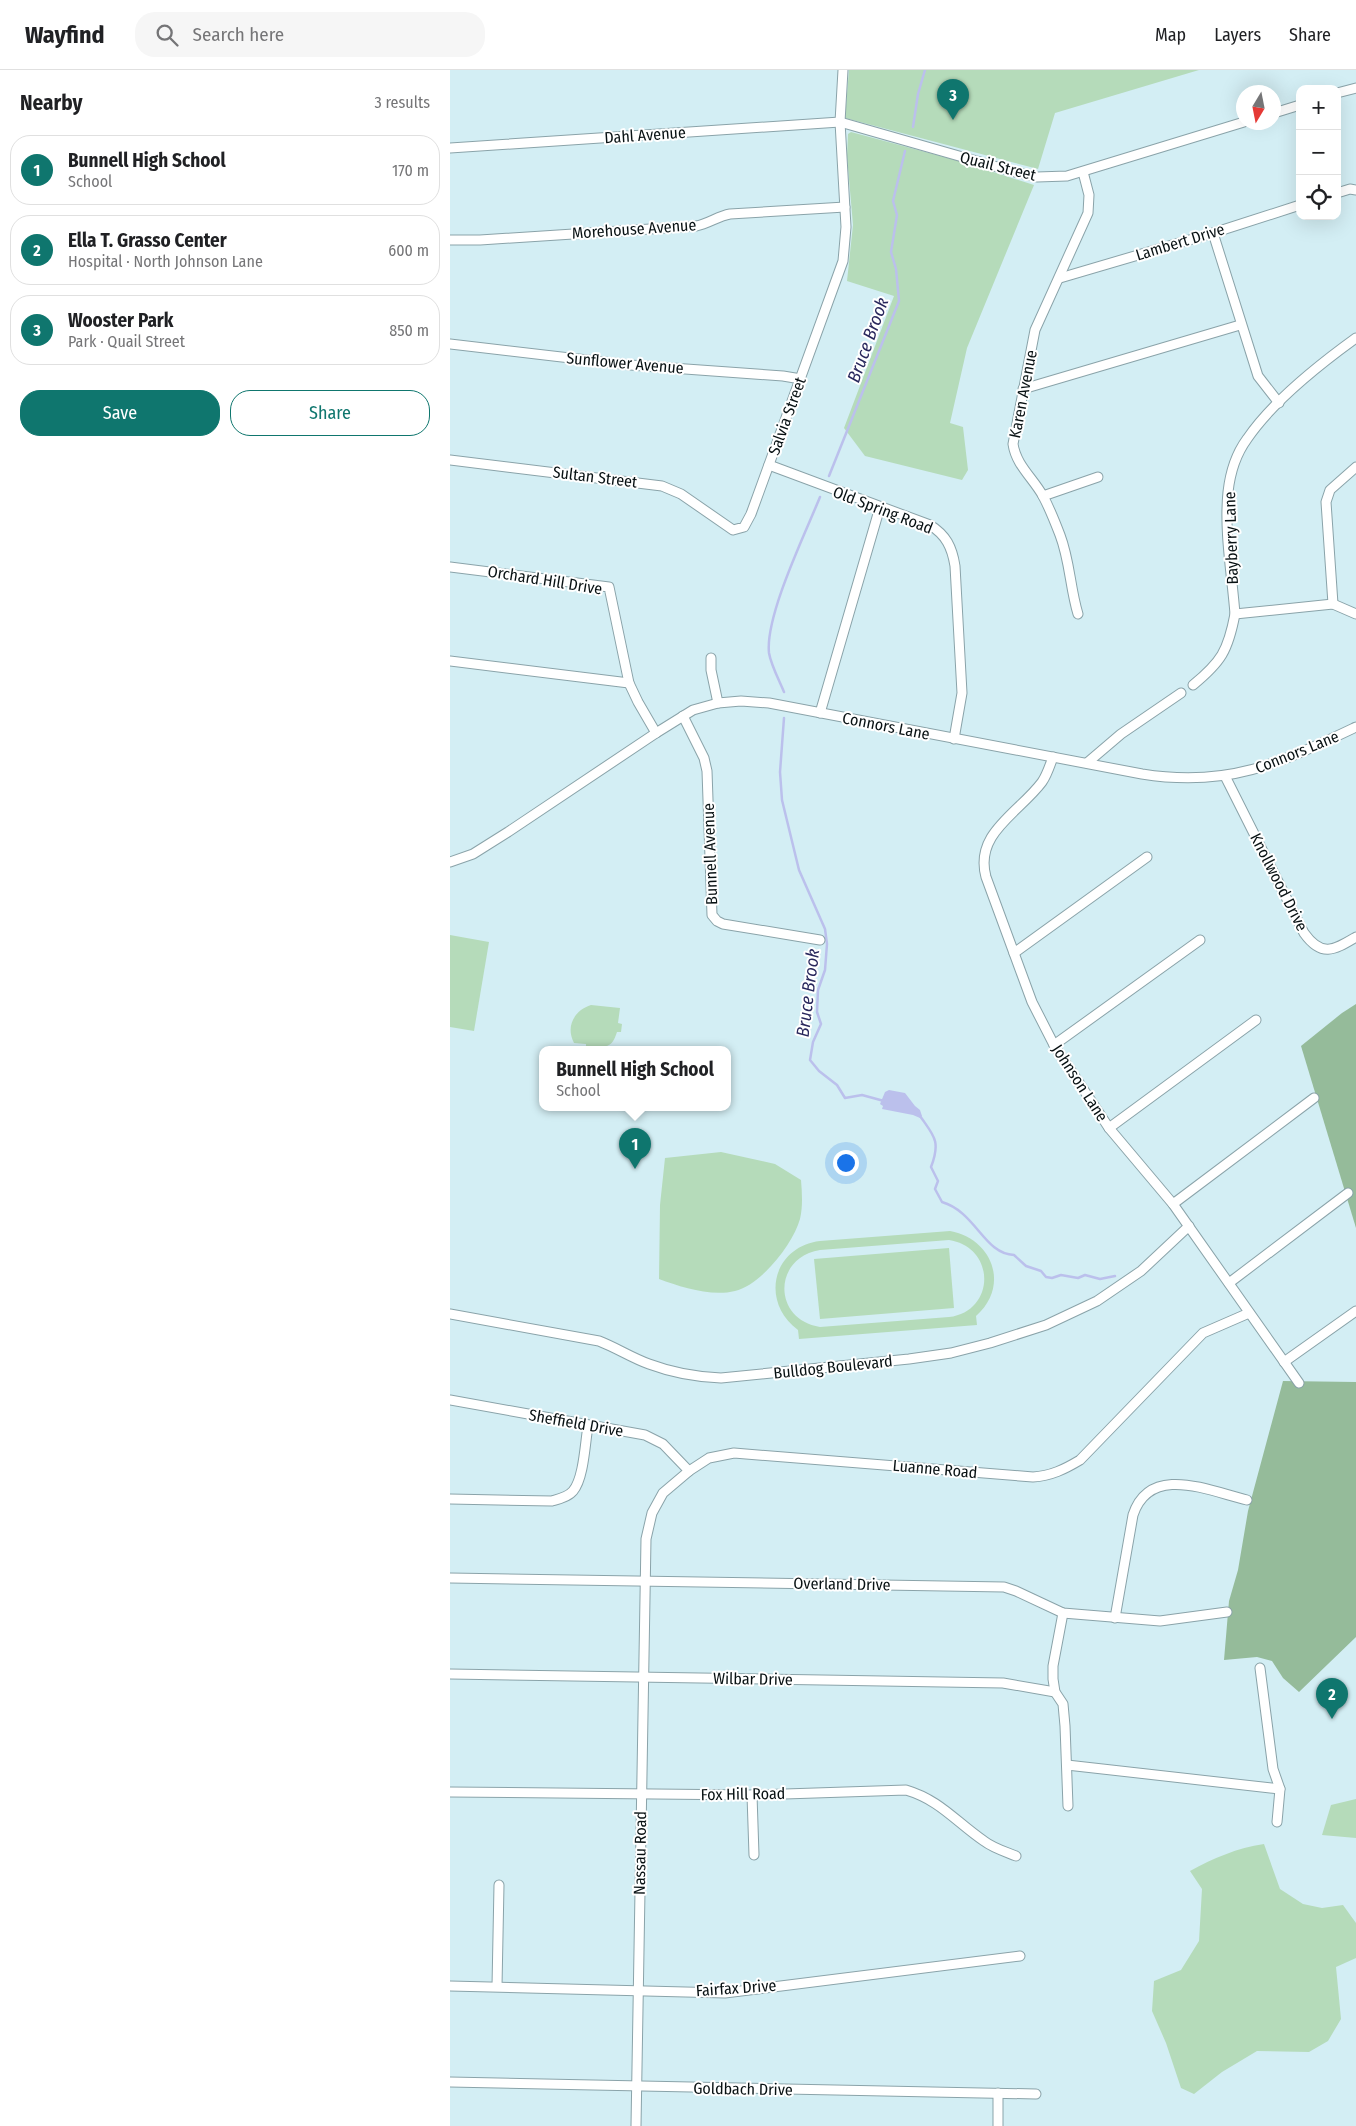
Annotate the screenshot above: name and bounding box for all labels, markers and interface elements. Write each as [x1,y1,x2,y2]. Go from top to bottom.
search box [135,12,485,57]
text: Wayfind [25,21,105,49]
icon: search [153,21,181,49]
text: Search here [193,23,284,46]
text: Map [1155,24,1186,46]
text: Layers [1214,24,1261,46]
text: Share [1289,24,1331,46]
pin: 3 [937,79,969,120]
north arrow [1236,85,1281,130]
map controls [1296,85,1341,220]
button: + [1296,85,1341,130]
text: Nearby [20,90,82,116]
text: 3 results [374,93,430,112]
street label: Dahl Avenue [604,123,686,147]
button: − [1296,130,1341,175]
street label: Quail Street [958,147,1039,185]
text: Bunnell High School [68,149,226,172]
text: 1 [34,161,40,180]
text: 170 m [392,161,429,180]
text: School [68,172,112,191]
button: locate [1296,175,1341,220]
street label: Morehouse Avenue [571,215,697,243]
street label: Lambert Drive [1133,219,1227,265]
text: Ella T. Grasso Center [68,229,227,252]
text: 2 [33,241,41,260]
text: 600 m [388,241,429,260]
text: Hospital · North Johnson Lane [68,252,263,271]
water label: Bruce Brook [842,294,894,386]
text: Wooster Park [68,309,174,332]
text: 3 [33,321,41,340]
text: 850 m [389,321,429,340]
text: Park · Quail Street [68,332,185,351]
street label: Sunflower Avenue [566,348,685,378]
street label: Karen Avenue [1005,348,1041,440]
street label: Salvia Street [764,374,810,458]
button: Save [20,390,220,436]
button: Share [230,390,430,436]
street label: Sultan Street [552,462,639,492]
street label: Old Spring Road [830,482,936,538]
street label: Bayberry Lane [1220,491,1242,585]
street label: Orchard Hill Drive [486,562,604,598]
street label: Connors Lane [841,708,931,744]
street label: Connors Lane [1252,727,1342,777]
street label: Bunnell Avenue [699,803,721,905]
street label: Knollwood Drive [1246,830,1312,934]
water label: Bruce Brook [792,947,824,1038]
street label: Johnson Lane [1048,1041,1112,1125]
popup [539,1046,731,1111]
text: Bunnell High School [556,1058,714,1081]
text: School [556,1081,600,1100]
pin: 1 [619,1128,651,1169]
your location [833,1150,859,1176]
street label: Bulldog Boulevard [772,1351,894,1383]
street label: Sheffield Drive [527,1405,625,1441]
street label: Luanne Road [892,1456,978,1482]
street label: Overland Drive [793,1574,891,1594]
street label: Wilbar Drive [713,1669,793,1689]
pin: 2 [1316,1678,1348,1719]
street label: Fox Hill Road [701,1784,785,1804]
street label: Nassau Road [630,1811,650,1895]
street label: Fairfax Drive [695,1976,777,2000]
street label: Goldbach Drive [693,2079,793,2099]

